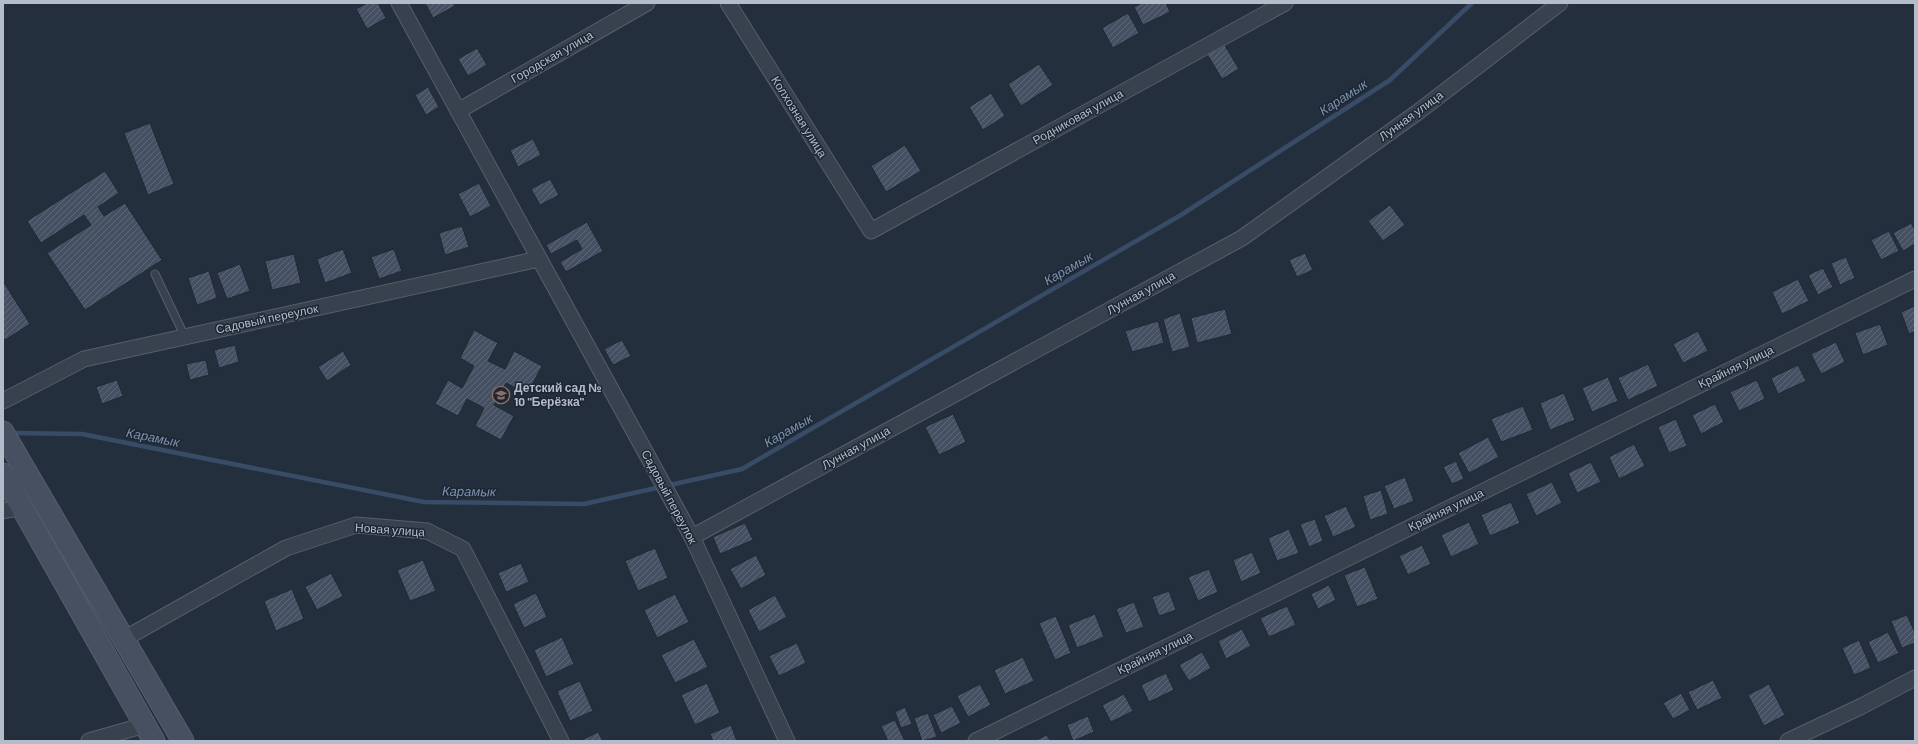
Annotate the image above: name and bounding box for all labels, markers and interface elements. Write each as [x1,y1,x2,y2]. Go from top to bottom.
street label: Городская улица [508,27,596,86]
street label: Колхозная улица [768,73,831,161]
water label: Карамык [1316,75,1371,118]
street label: Родниковая улица [1030,85,1126,148]
street label: Лунная улица [1376,87,1446,144]
water label: Карамык [1041,247,1096,288]
street label: Лунная улица [1104,267,1178,318]
street label: Садовый переулок [214,300,320,337]
street label: Крайняя улица [1696,342,1776,391]
place label: Детский сад № 10 "Берёзка" [514,380,602,409]
school or university icon: Детский сад № 10 "Берёзка" [491,385,511,405]
water label: Карамык [761,409,816,450]
street label: Лунная улица [819,422,893,473]
water label: Карамык [125,424,182,450]
street label: Садовый переулок [638,447,701,547]
water label: Карамык [442,483,497,499]
street label: Крайняя улица [1406,485,1486,534]
street label: Новая улица [355,520,426,539]
street label: Крайняя улица [1115,628,1195,677]

